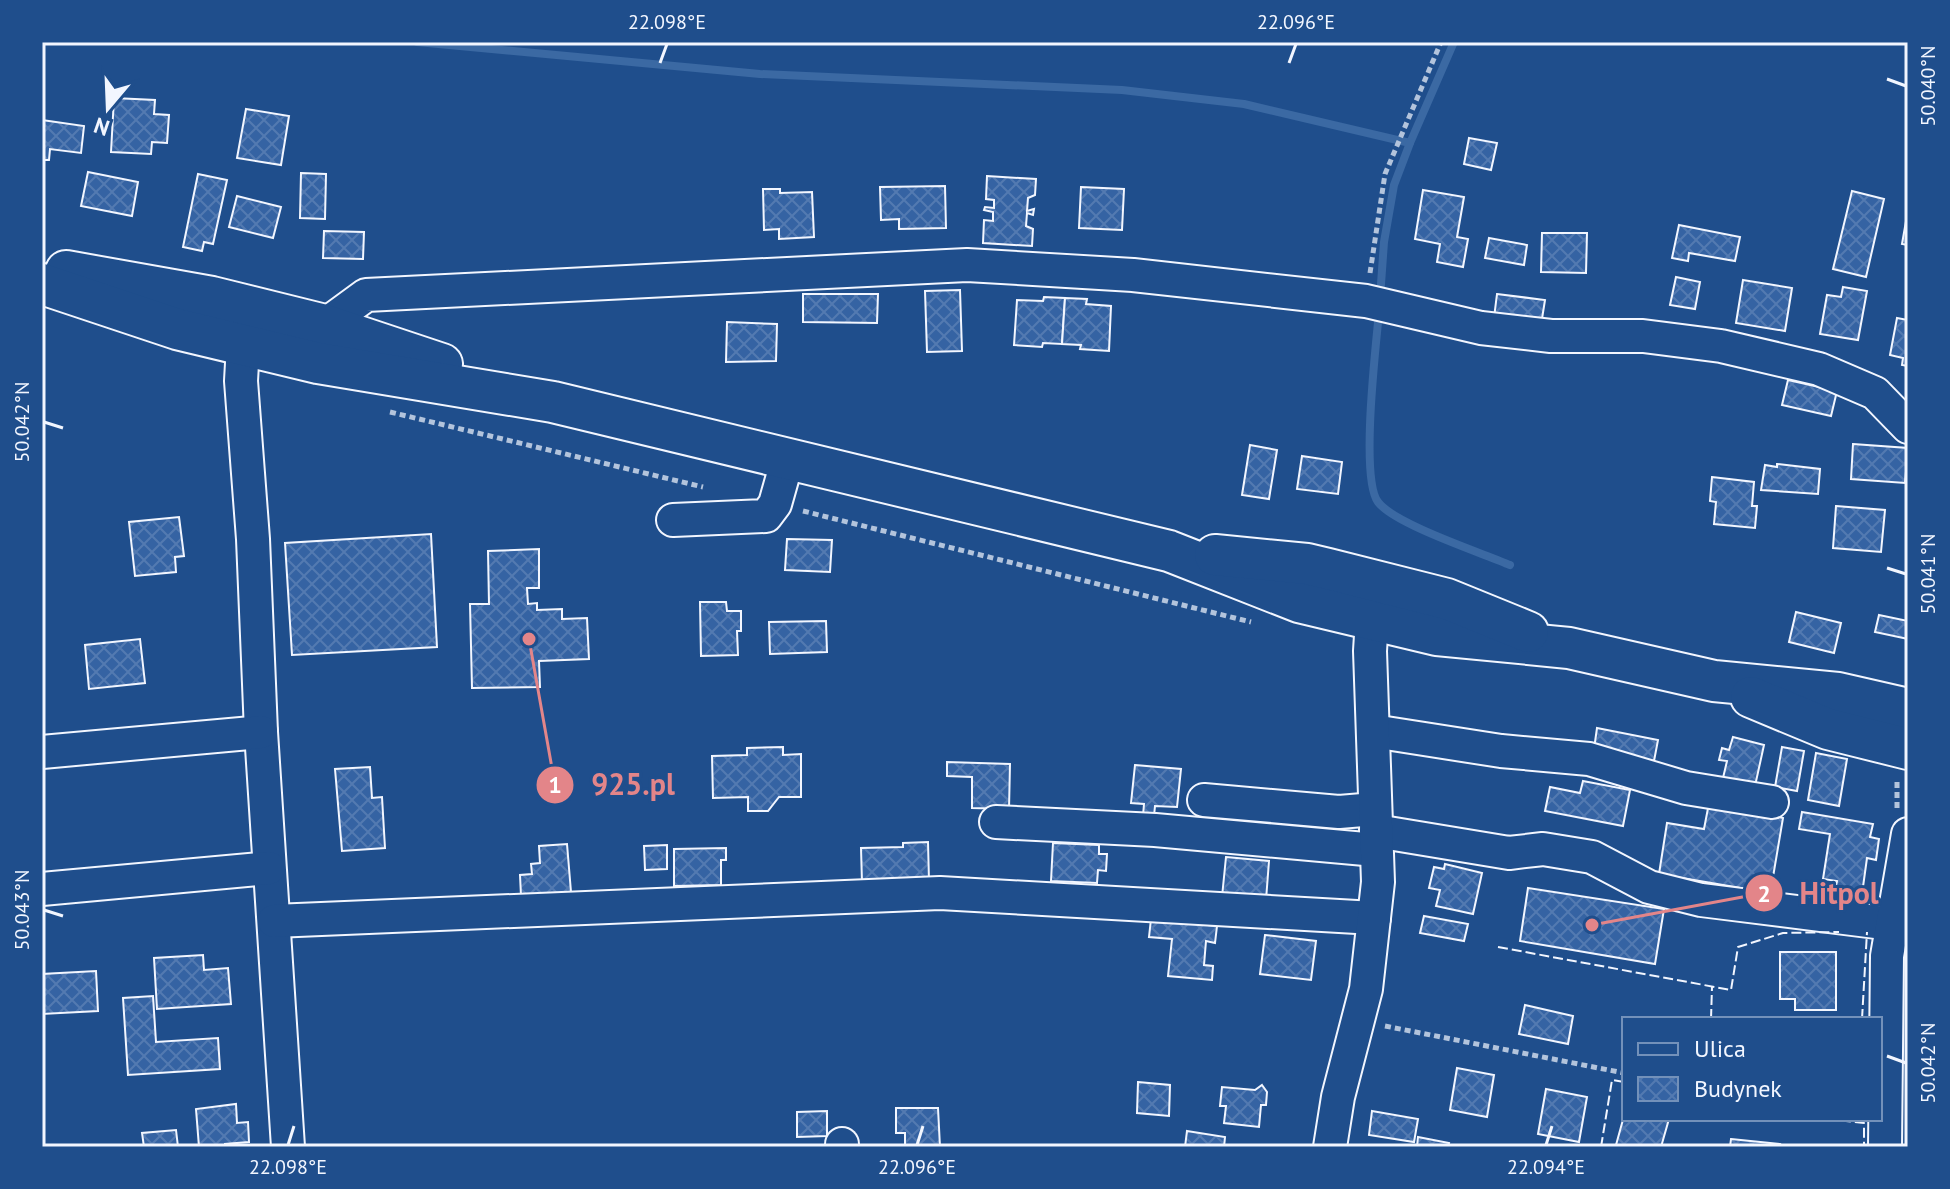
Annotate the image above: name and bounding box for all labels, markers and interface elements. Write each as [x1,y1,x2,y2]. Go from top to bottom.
text: 22.098°E [628,9,706,35]
text: 22.096°E [1257,9,1335,35]
text: 50.040°N [1915,46,1941,126]
north arrow [68,68,148,148]
text: N [90,111,113,143]
text: 50.042°N [9,382,35,462]
text: 50.041°N [1915,534,1941,614]
callout: 925.pl [535,758,691,812]
text: 925.pl [591,764,675,803]
text: 1 [548,769,562,800]
callout: Hitpol [1744,866,1895,920]
text: 50.043°N [9,870,35,950]
text: Hitpol [1799,873,1879,912]
text: 2 [1757,878,1771,909]
legend [1622,1017,1882,1121]
text: 50.042°N [1915,1023,1941,1103]
text: Ulica [1694,1033,1746,1064]
text: Budynek [1694,1073,1782,1104]
text: 22.098°E [249,1154,327,1180]
text: 22.096°E [878,1154,956,1180]
text: 22.094°E [1507,1154,1585,1180]

